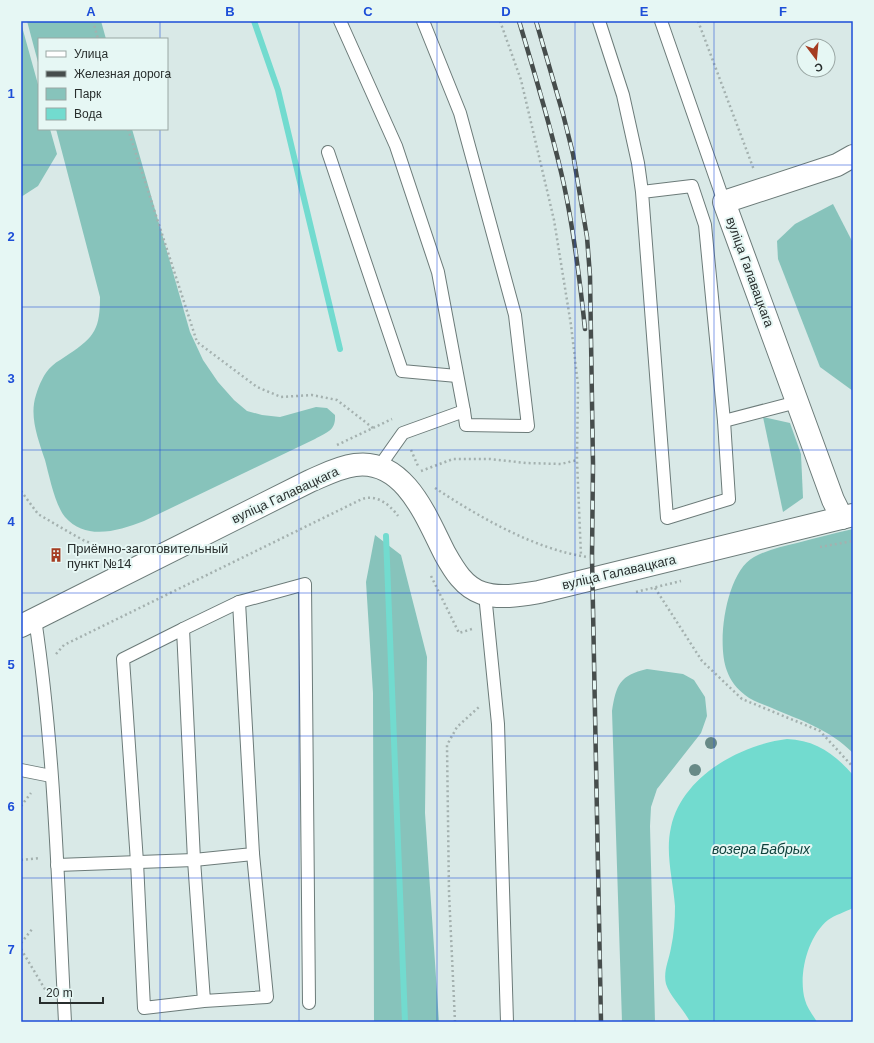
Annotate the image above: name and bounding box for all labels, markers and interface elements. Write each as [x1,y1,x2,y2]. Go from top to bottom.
text: A [86,4,96,19]
text: B [225,4,235,19]
text: C [363,4,373,19]
text: D [501,4,511,19]
text: E [640,4,649,19]
text: F [779,4,787,19]
legend [38,38,168,130]
north arrow [796,38,836,78]
text: Улица [74,47,108,61]
text: С [813,61,824,74]
text: Железная дорога [74,67,171,81]
text: 1 [7,86,15,101]
text: Парк [74,87,102,101]
text: Вода [74,107,102,121]
street label: вуліца Галавацкага [723,215,777,330]
text: 2 [7,229,15,244]
text: 3 [7,371,15,386]
street label: вуліца Галавацкага [229,463,342,526]
text: 4 [7,514,15,529]
place label: Приёмно-заготовительный пункт №14 [67,541,228,571]
building icon: Приёмно-заготовительный пункт №14 [48,547,64,563]
street label: вуліца Галавацкага [561,551,678,592]
text: 5 [7,657,15,672]
text: 6 [7,799,15,814]
water label: возера Бабрых [712,841,811,857]
text: 7 [7,942,15,957]
scale bar [40,979,103,1005]
text: 20 m [46,986,73,1000]

